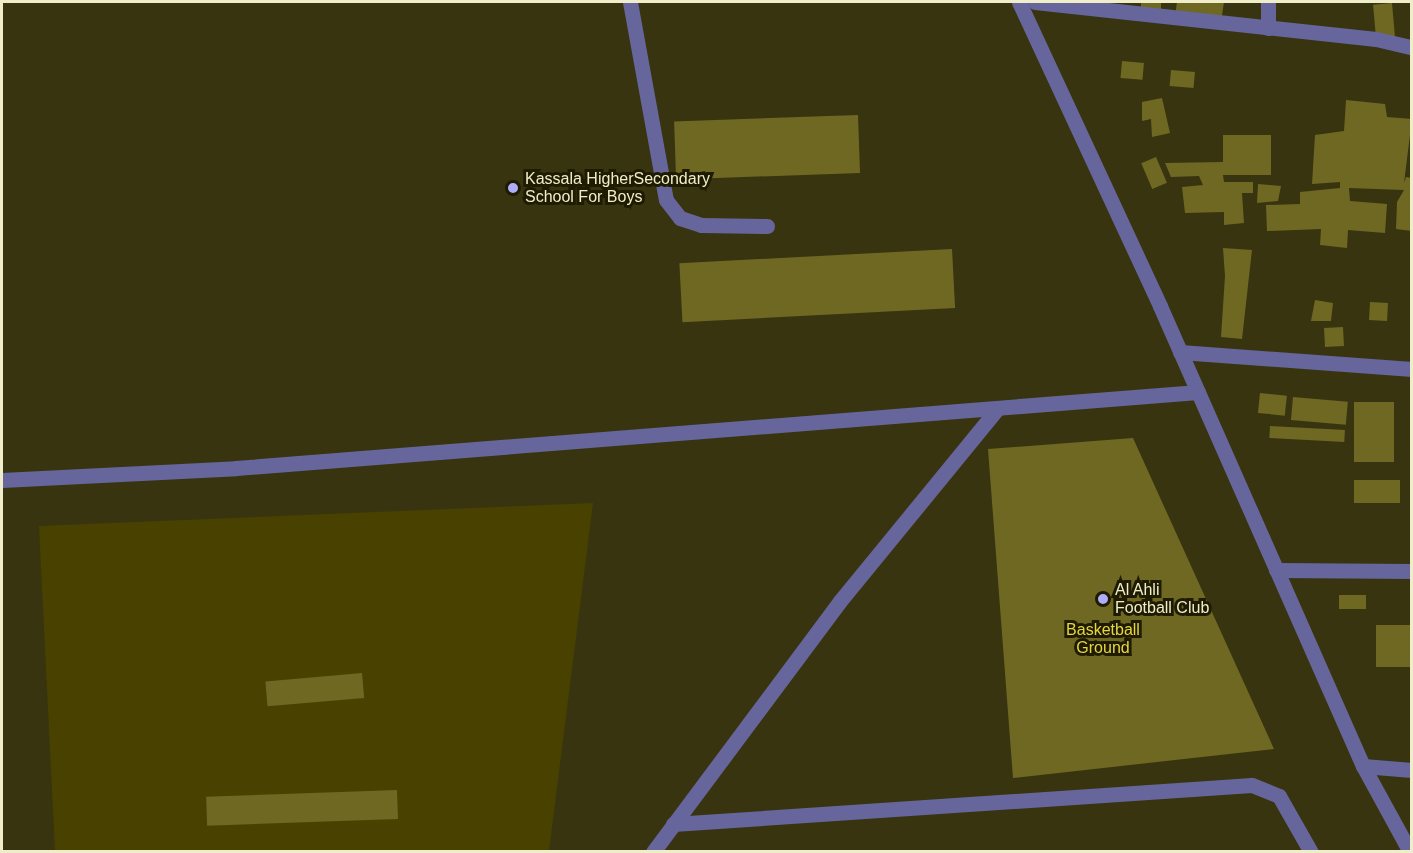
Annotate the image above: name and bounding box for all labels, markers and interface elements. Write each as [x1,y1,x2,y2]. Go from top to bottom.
place label: Kassala HigherSecondary School For Boys [525,169,710,207]
marker: Kassala HigherSecondary School For Boys [506,181,520,195]
place label: Al Ahli Football Club [1115,580,1209,618]
marker: Al Ahli Football Club [1096,592,1110,606]
park label: Basketball Ground [1066,620,1140,658]

